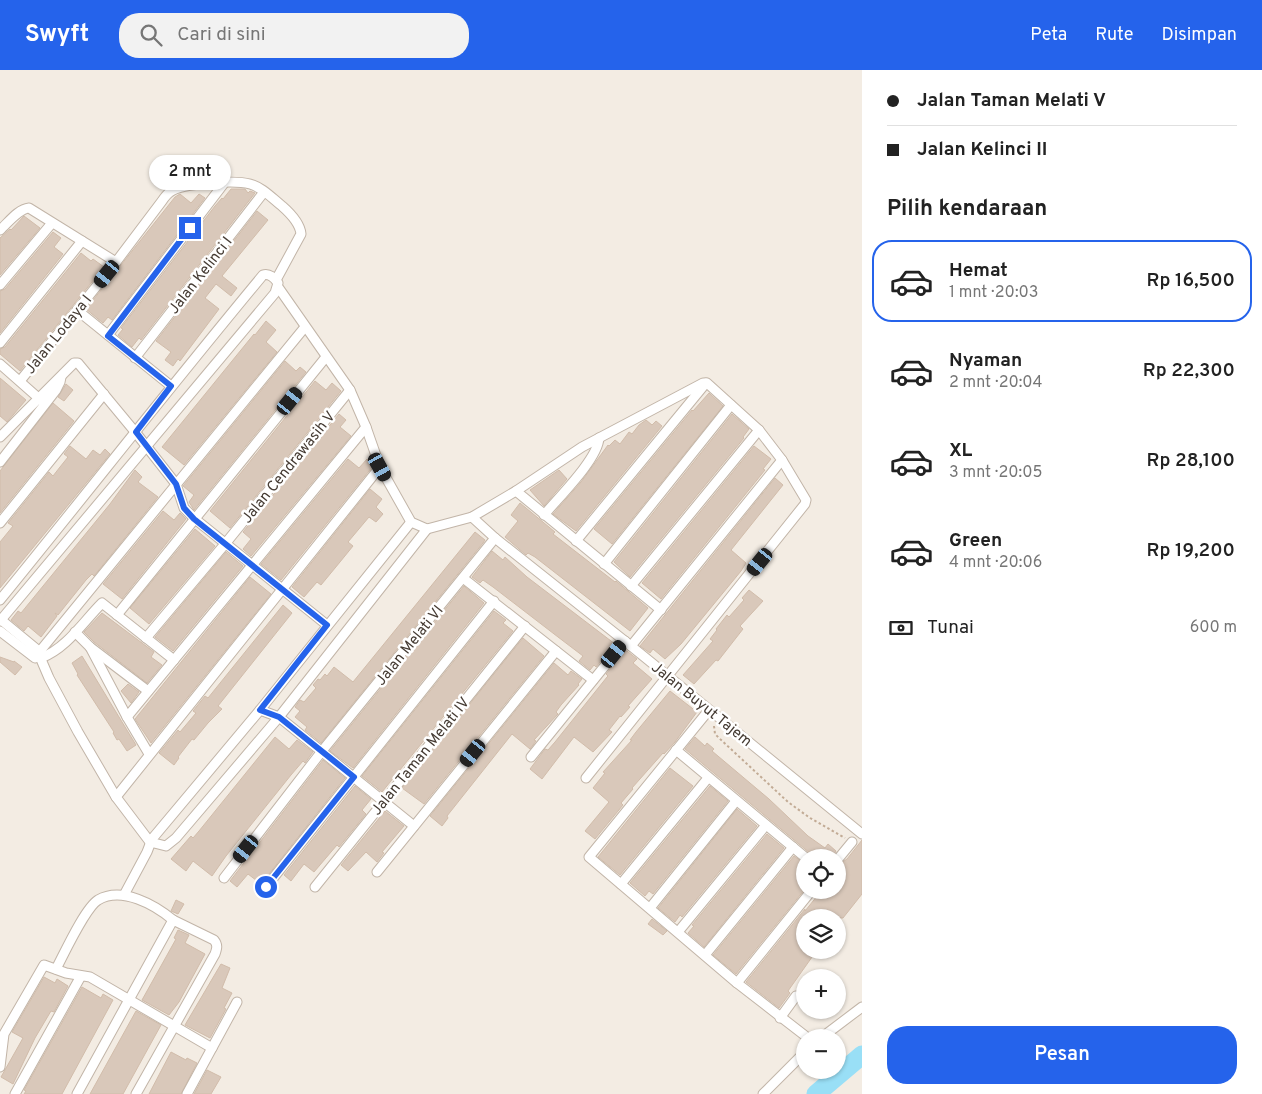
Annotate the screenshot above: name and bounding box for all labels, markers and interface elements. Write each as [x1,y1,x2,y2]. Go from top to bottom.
search box [119,13,469,58]
text: Swyft [25,20,89,50]
icon: search [137,21,165,49]
text: Cari di sini [177,23,266,47]
text: Peta [1030,24,1067,47]
text: Rute [1095,24,1133,47]
text: Disimpan [1161,24,1237,47]
text: Jalan Taman Melati V [917,89,1106,113]
text: Jalan Kelinci II [917,138,1048,162]
callout: 2 mnt [149,156,231,190]
text: 2 mnt [169,162,211,182]
text: Pilih kendaraan [887,196,1047,223]
route end [179,217,201,239]
street label: Jalan Kelinci I [165,233,237,318]
car [91,258,122,290]
icon: car [889,259,934,304]
text: Hemat [949,259,1008,283]
text: Rp 16,500 [1147,269,1235,293]
text: 1 mnt · 20:03 [949,283,1038,303]
street label: Jalan Lodaya I [21,291,97,378]
icon: car [889,349,934,394]
text: Nyaman [949,349,1022,373]
text: Rp 22,300 [1143,359,1235,383]
text: 2 mnt · 20:04 [949,373,1043,393]
car [274,385,305,417]
street label: Jalan Cendrawasih V [238,408,340,528]
icon: car [889,439,934,484]
text: XL [949,439,972,463]
text: Rp 28,100 [1147,449,1235,473]
car [366,450,393,484]
text: 3 mnt · 20:05 [949,463,1042,483]
icon: car [889,529,934,574]
text: Green [949,529,1002,553]
text: Rp 19,200 [1147,539,1235,563]
car [744,546,775,578]
text: 4 mnt · 20:06 [949,553,1042,573]
street label: Jalan Melati VI [372,602,448,690]
icon: cash [887,614,915,642]
text: Tunai [927,616,974,640]
text: 600 m [1190,618,1237,638]
car [598,638,629,670]
street label: Jalan Buyut Tajem [647,659,755,752]
street label: Jalan Taman Melati IV [368,694,475,820]
car [457,737,488,769]
car [230,833,261,865]
map controls [796,849,846,1079]
button: locate [796,849,846,899]
route start [255,876,277,898]
button: layers [796,909,846,959]
button: + [796,969,846,1019]
button: Pesan [887,1026,1237,1084]
button: − [796,1029,846,1079]

